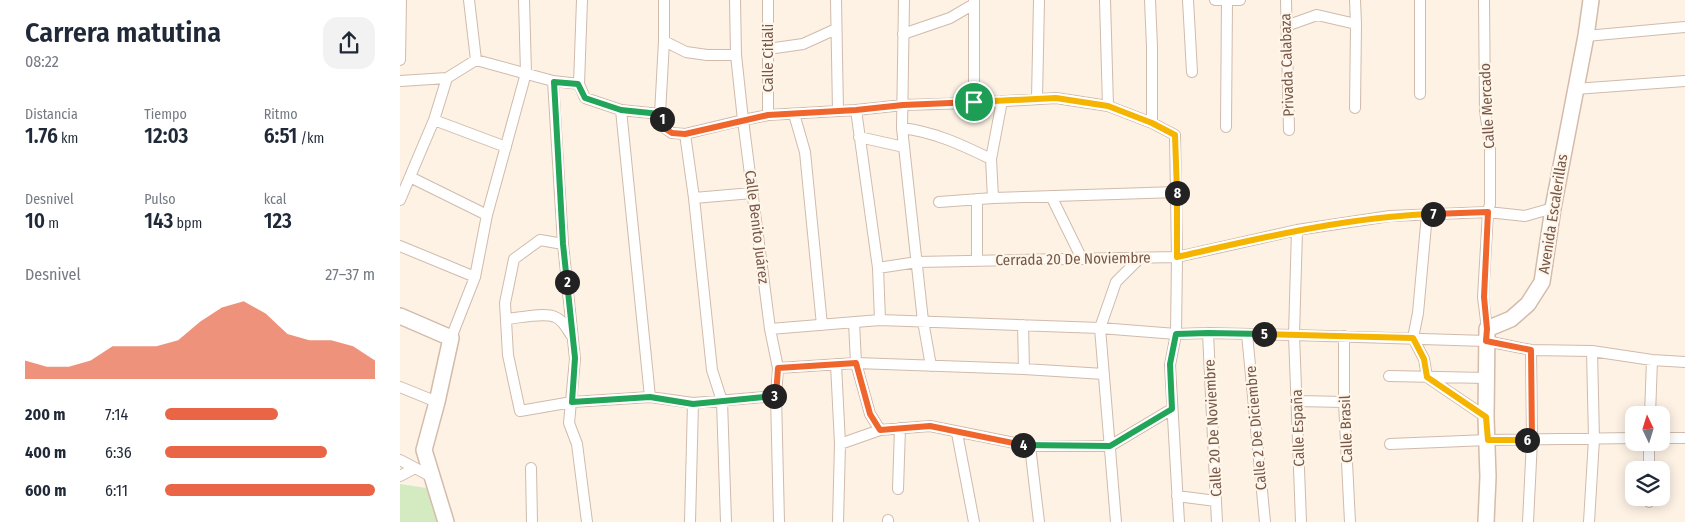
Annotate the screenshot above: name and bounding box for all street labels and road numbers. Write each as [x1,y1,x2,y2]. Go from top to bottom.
street label: Privada Calabaza [1276,13,1298,117]
street label: Calle Citlali [759,24,777,92]
street label: Calle Mercado [1476,63,1498,149]
street label: Avenida Escalerillas [1535,153,1571,275]
street label: Calle Benito Juárez [741,169,773,285]
street label: Cerrada 20 De Noviembre [995,249,1151,269]
street label: Calle 20 De Noviembre [1200,359,1226,497]
street label: Calle 2 De Diciembre [1242,365,1270,491]
street label: Calle España [1288,389,1308,467]
street label: Calle Brasil [1336,395,1356,463]

